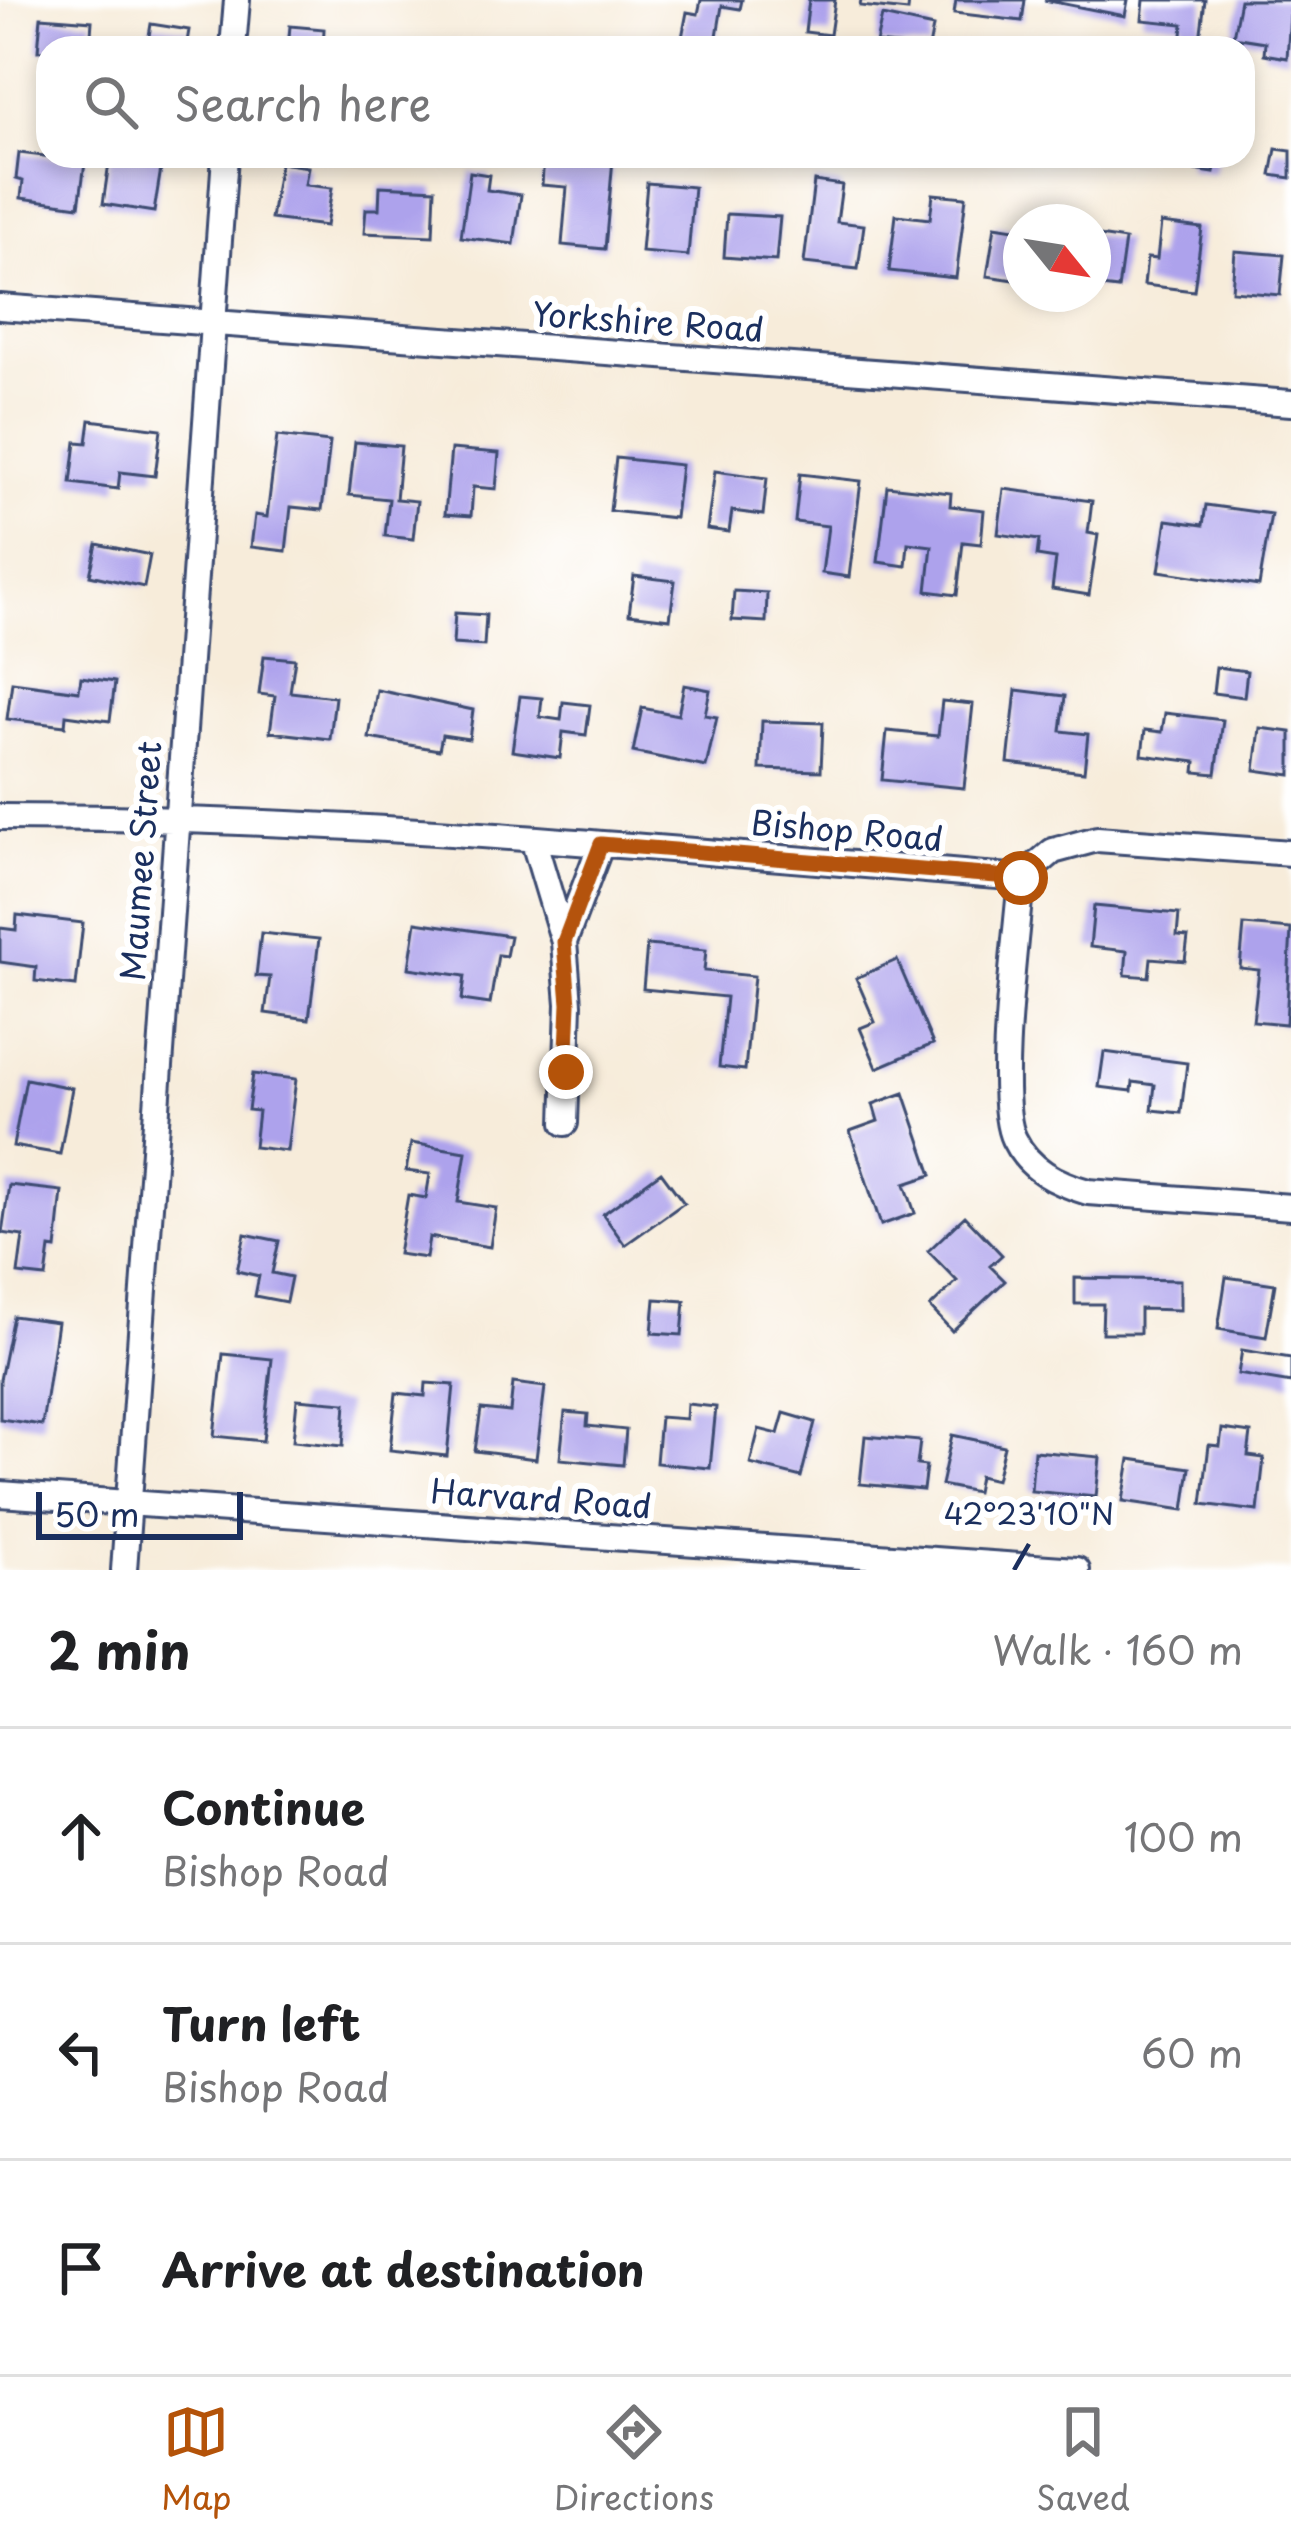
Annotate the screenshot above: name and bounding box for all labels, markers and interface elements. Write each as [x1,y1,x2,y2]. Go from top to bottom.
search box [36,36,1255,168]
text: Search here [174,68,431,136]
icon: search [78,69,144,135]
north arrow [1003,204,1111,312]
street label: Yorkshire Road [531,287,766,353]
street label: Maumee Street [106,739,172,982]
street label: Bishop Road [749,796,945,862]
route start [994,851,1048,905]
route end [539,1045,593,1099]
street label: Harvard Road [429,1464,653,1530]
scale bar [36,1486,243,1539]
text: 50 m [54,1488,140,1538]
text: 42°23'10"N [944,1490,1114,1535]
text: 2 min [48,1610,190,1687]
text: Walk · 160 m [993,1619,1243,1678]
text: Continue [162,1772,365,1840]
icon: ahead [48,1803,114,1869]
text: 100 m [1124,1806,1243,1865]
text: Bishop Road [162,1840,390,1899]
text: Turn left [162,1988,361,2056]
icon: left [48,2019,114,2085]
text: 60 m [1141,2022,1243,2081]
text: Bishop Road [162,2056,390,2115]
text: Arrive at destination [162,2234,645,2302]
icon: arrive [48,2235,114,2301]
tab: Map [161,2399,232,2521]
tab: Directions [554,2399,714,2521]
tab: Saved [1036,2399,1130,2521]

